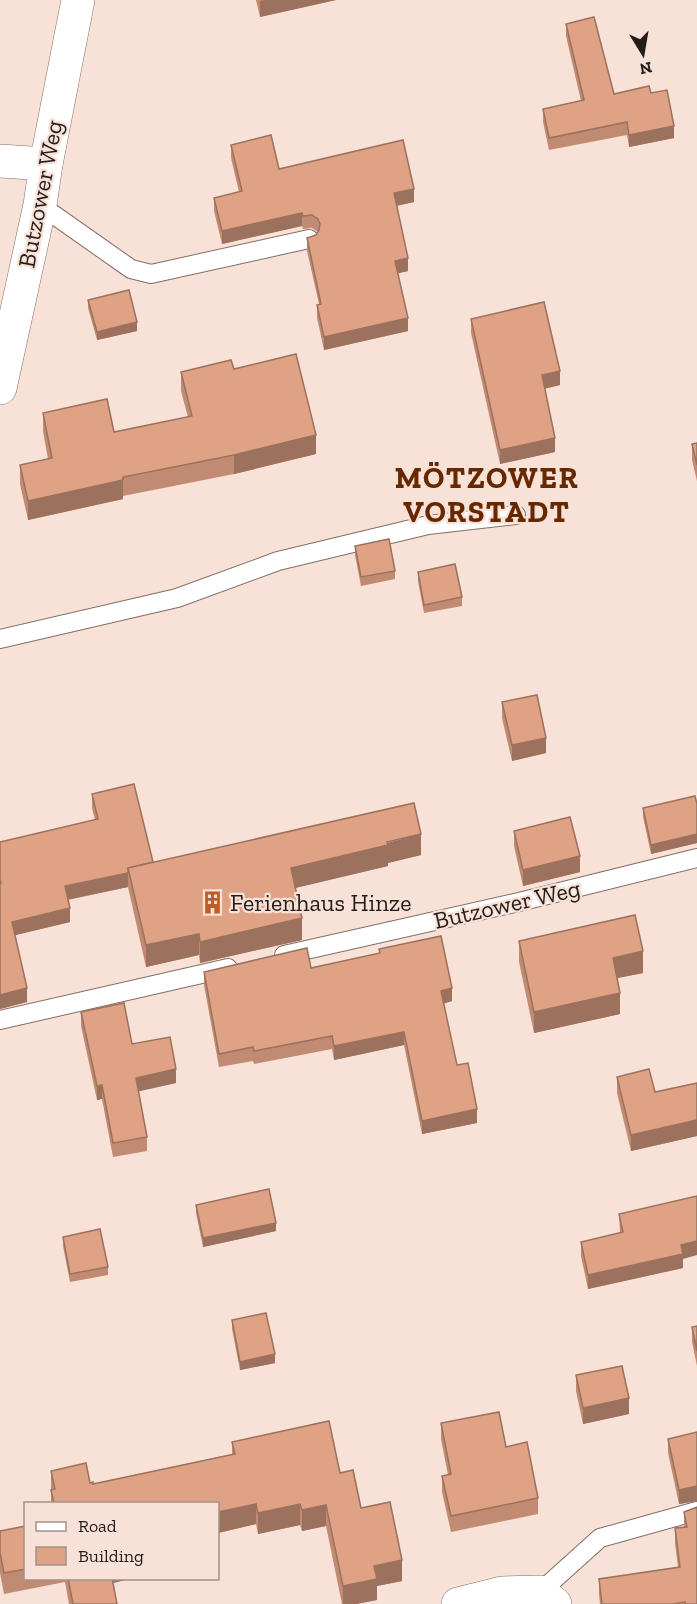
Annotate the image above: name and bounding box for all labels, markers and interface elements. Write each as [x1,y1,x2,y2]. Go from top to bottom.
north arrow [613,24,673,84]
text: N [638,58,654,79]
street label: Butzower Weg [11,118,69,270]
district label: MÖTZOWER VORSTADT [395,460,579,530]
street label: Butzower Weg [431,873,583,935]
place label: Ferienhaus Hinze [230,888,412,917]
building icon: Ferienhaus Hinze [199,889,225,915]
legend [24,1502,219,1580]
text: Road [78,1515,117,1537]
text: Building [78,1545,144,1567]

